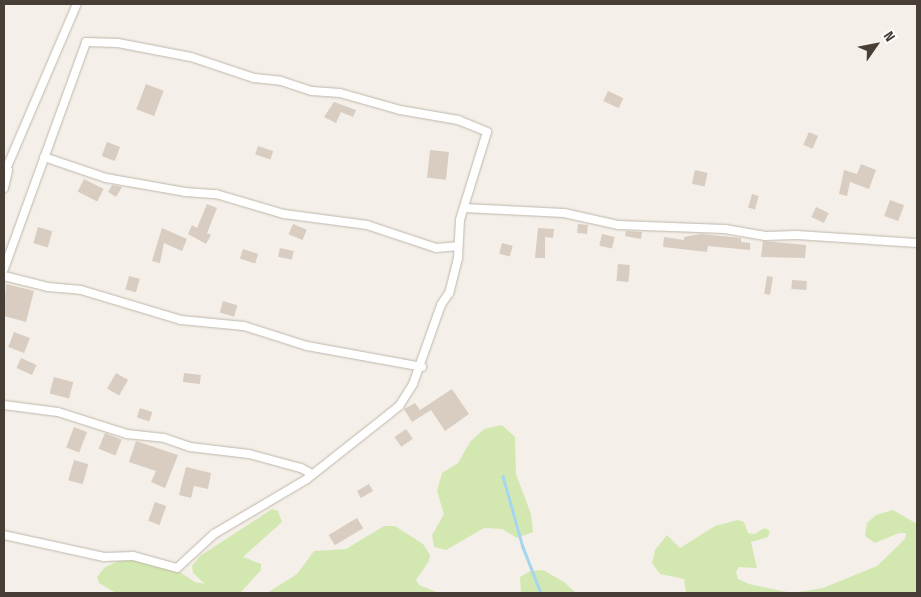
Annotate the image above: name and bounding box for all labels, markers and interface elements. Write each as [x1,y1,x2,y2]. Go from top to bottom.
north arrow [851,20,901,70]
text: N [880,28,898,45]

